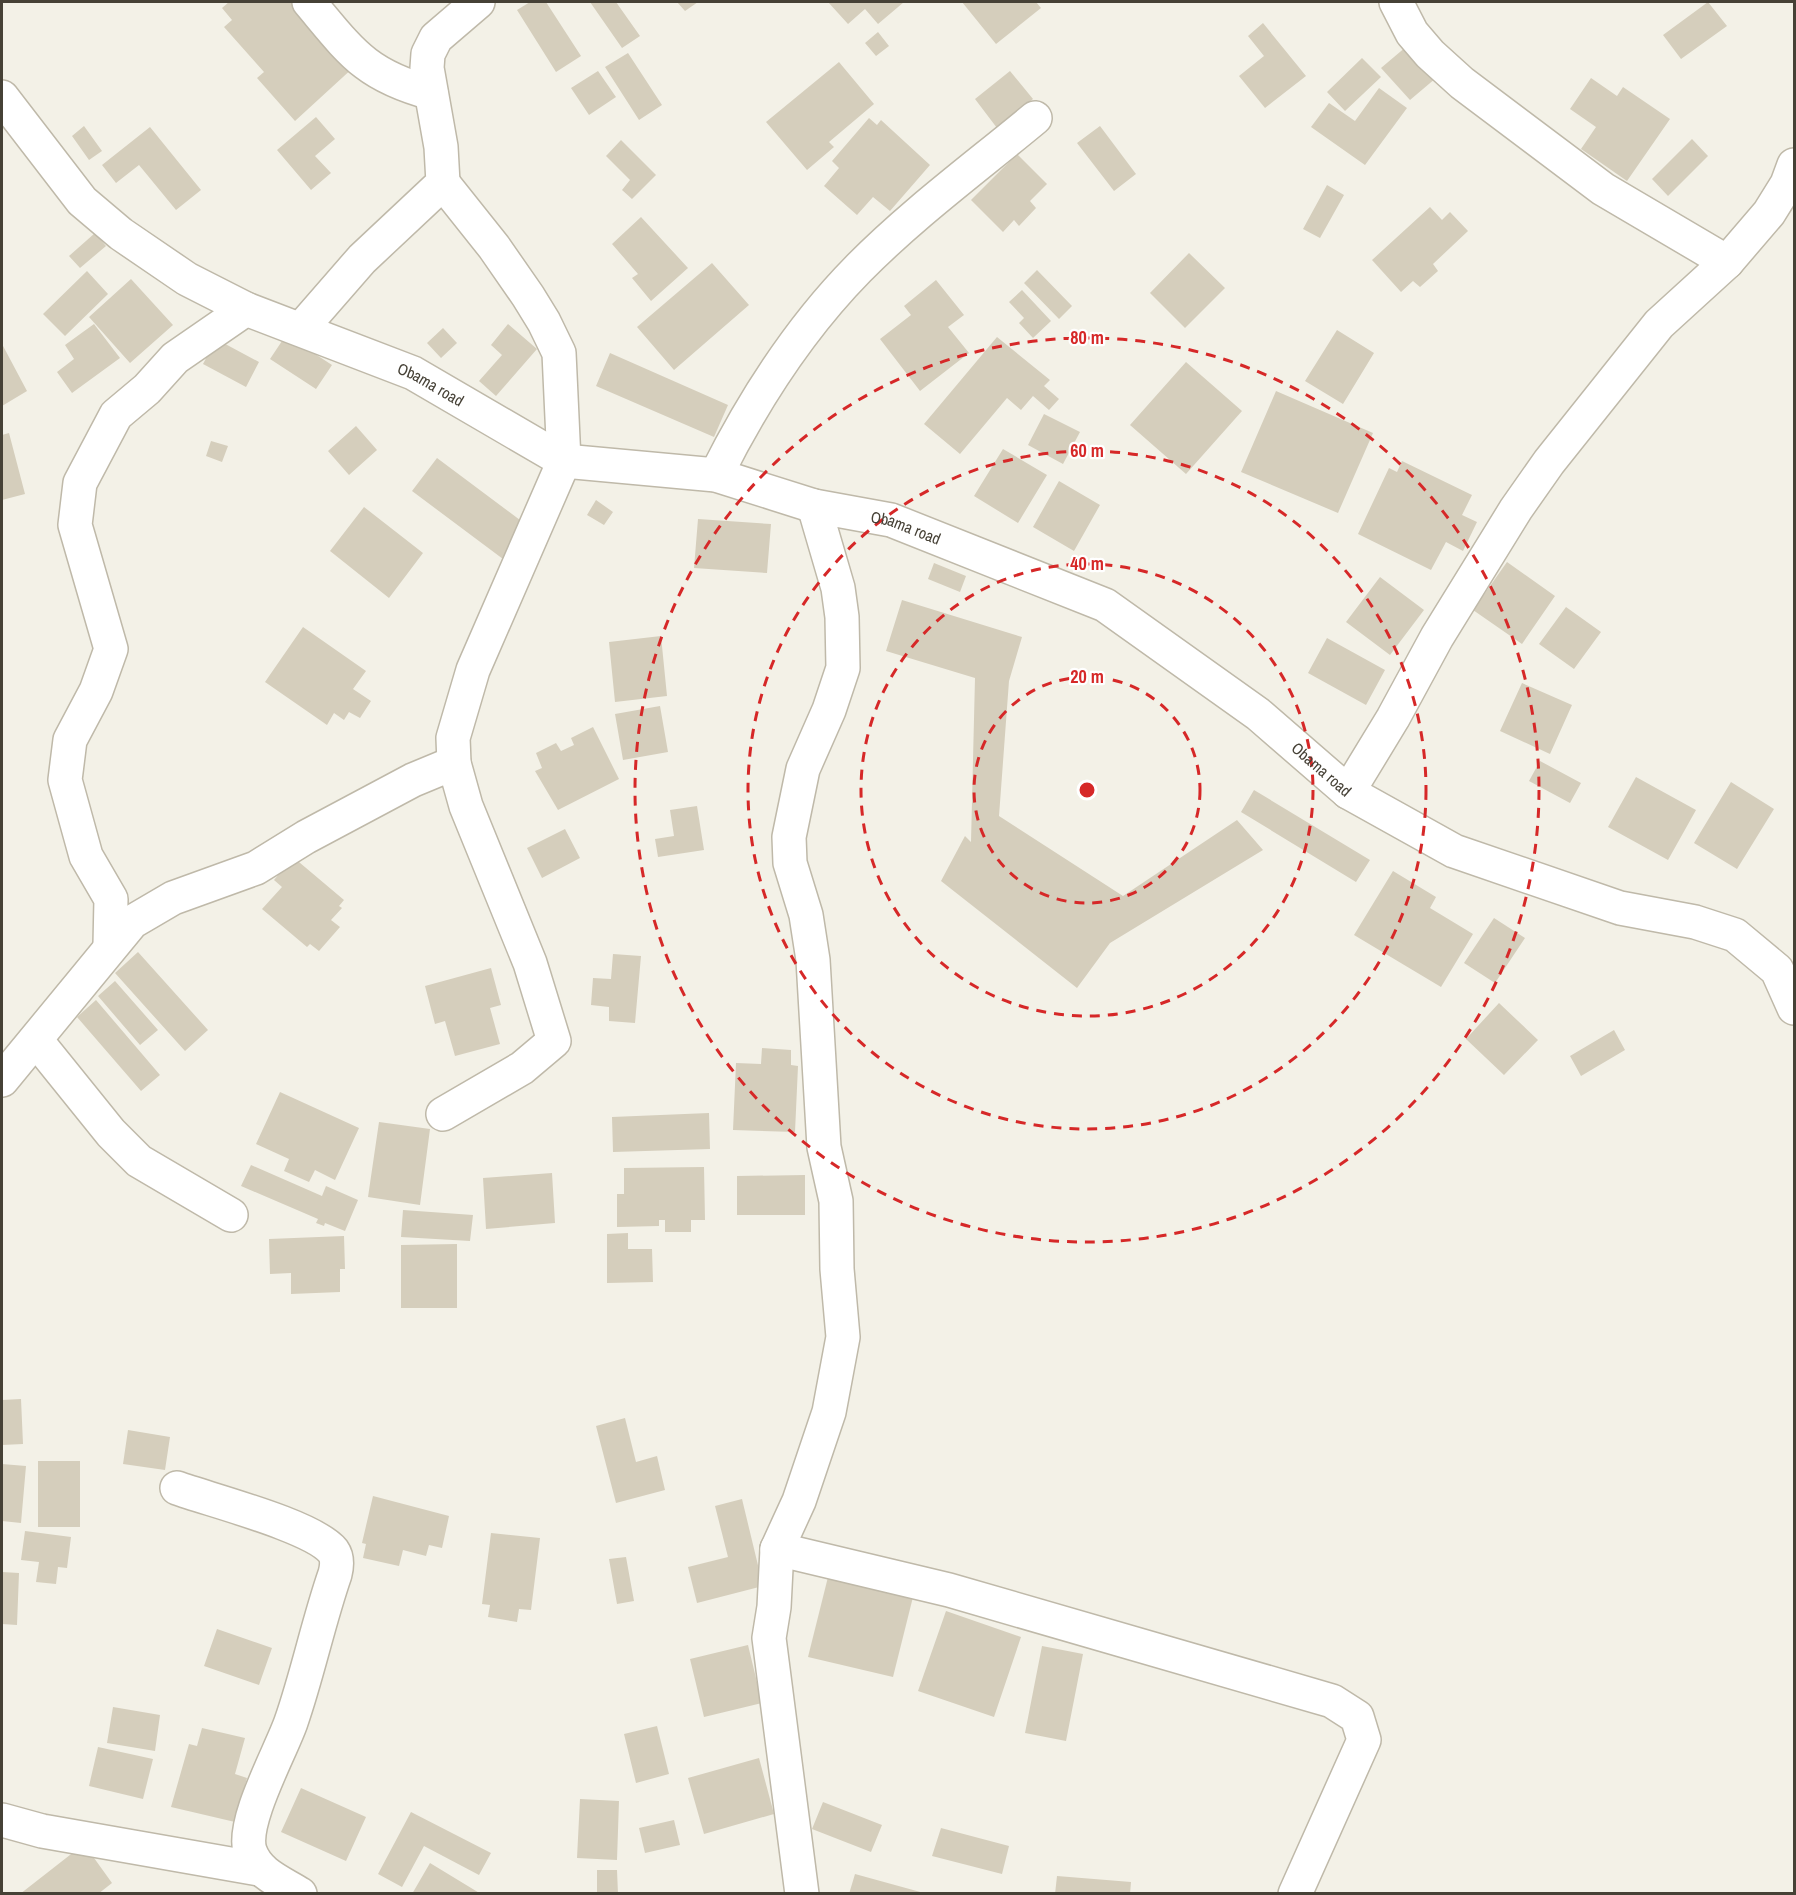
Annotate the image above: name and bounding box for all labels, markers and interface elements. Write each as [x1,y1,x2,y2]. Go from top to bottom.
text: 80 m [1070,325,1104,350]
street label: Obama road [394,357,468,411]
text: 60 m [1070,438,1104,463]
street label: Obama road [869,506,944,550]
text: 40 m [1070,551,1104,576]
text: 20 m [1070,664,1104,689]
street label: Obama road [1287,737,1356,801]
centre of rings [1077,780,1097,800]

